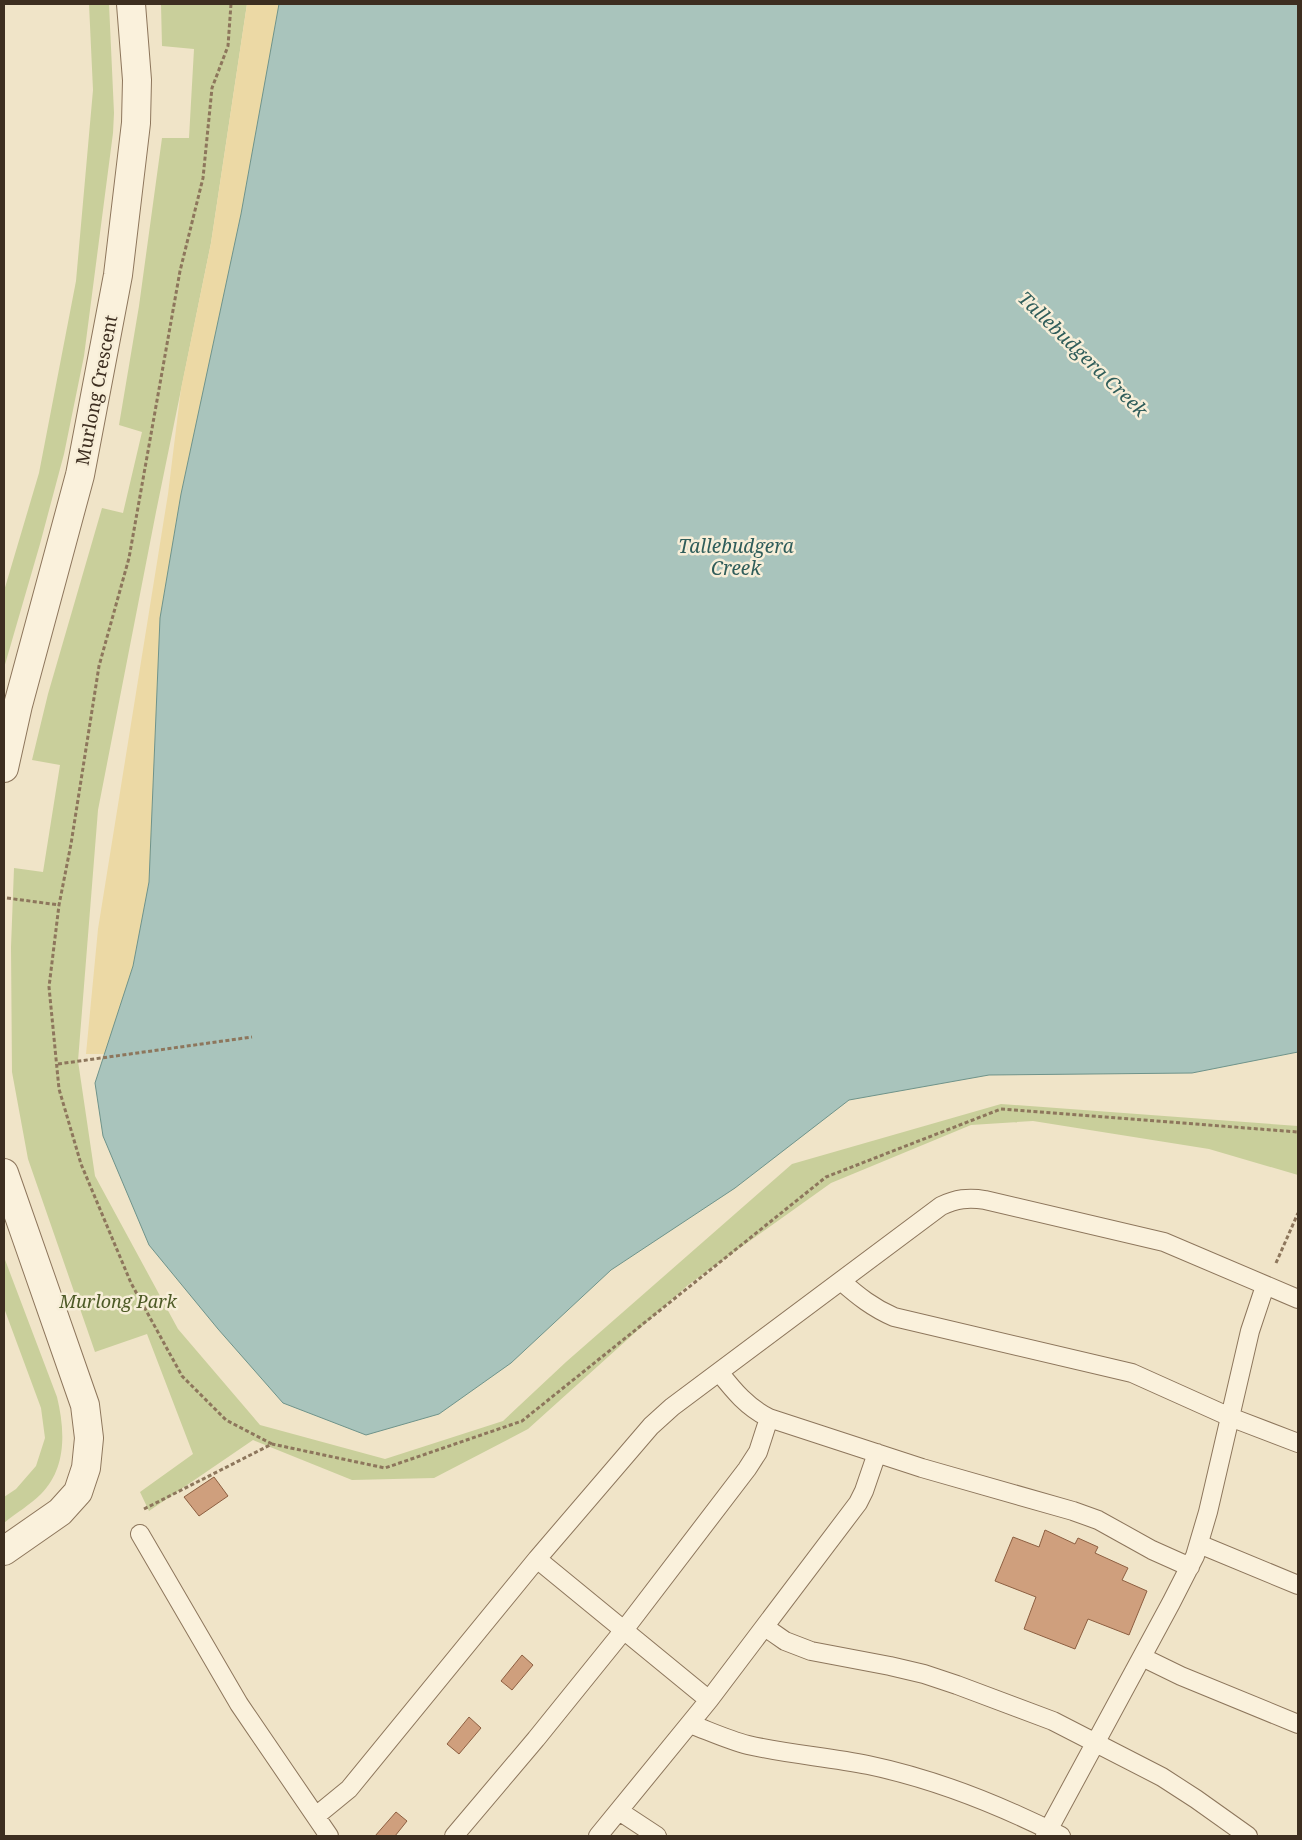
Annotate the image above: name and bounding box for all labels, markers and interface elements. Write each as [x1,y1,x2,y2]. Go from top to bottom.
water label: Tallebudgera Creek [1013,285,1154,423]
street label: Murlong Crescent [70,313,122,467]
water label: Tallebudgera Creek [678,533,794,581]
park label: Murlong Park [58,1289,178,1313]

